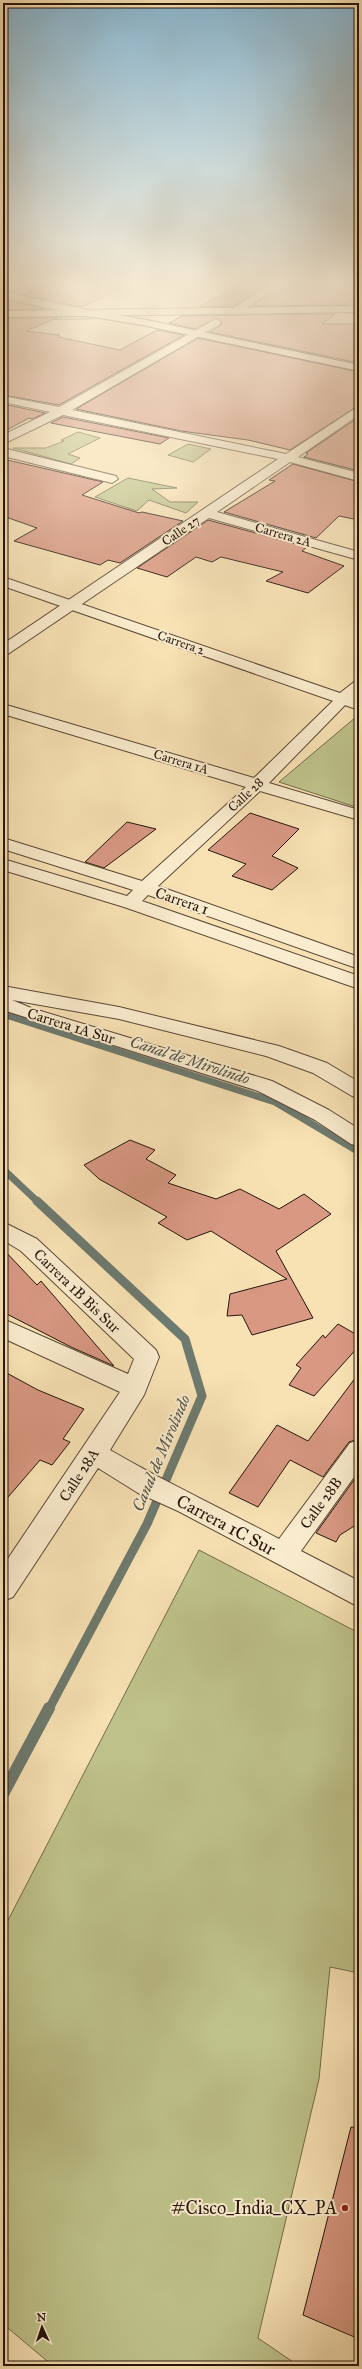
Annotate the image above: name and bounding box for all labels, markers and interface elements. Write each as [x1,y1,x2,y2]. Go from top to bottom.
street label: Calle 27 [159,512,203,550]
street label: Carrera 2A [253,519,313,551]
street label: Carrera 2 [155,627,207,659]
street label: Carrera 1A [152,746,211,778]
street label: Calle 28 [225,774,267,815]
street label: Carrera 1 [153,884,211,918]
street label: Carrera 1A Sur [25,1004,117,1048]
water label: Canal de Mirolindo [128,1032,252,1088]
street label: Carrera 1B Bis Sur [30,1245,124,1337]
water label: Canal de Mirolindo [128,1392,194,1514]
street label: Calle 28A [55,1445,103,1505]
street label: Calle 28B [296,1474,346,1532]
street label: Carrera 1C Sur [173,1490,279,1560]
place label: #Cisco_India_CX_PA [171,2197,337,2219]
marker: #Cisco_India_CX_PA [340,2203,350,2213]
north arrow [22,2307,62,2347]
text: N [36,2311,47,2324]

